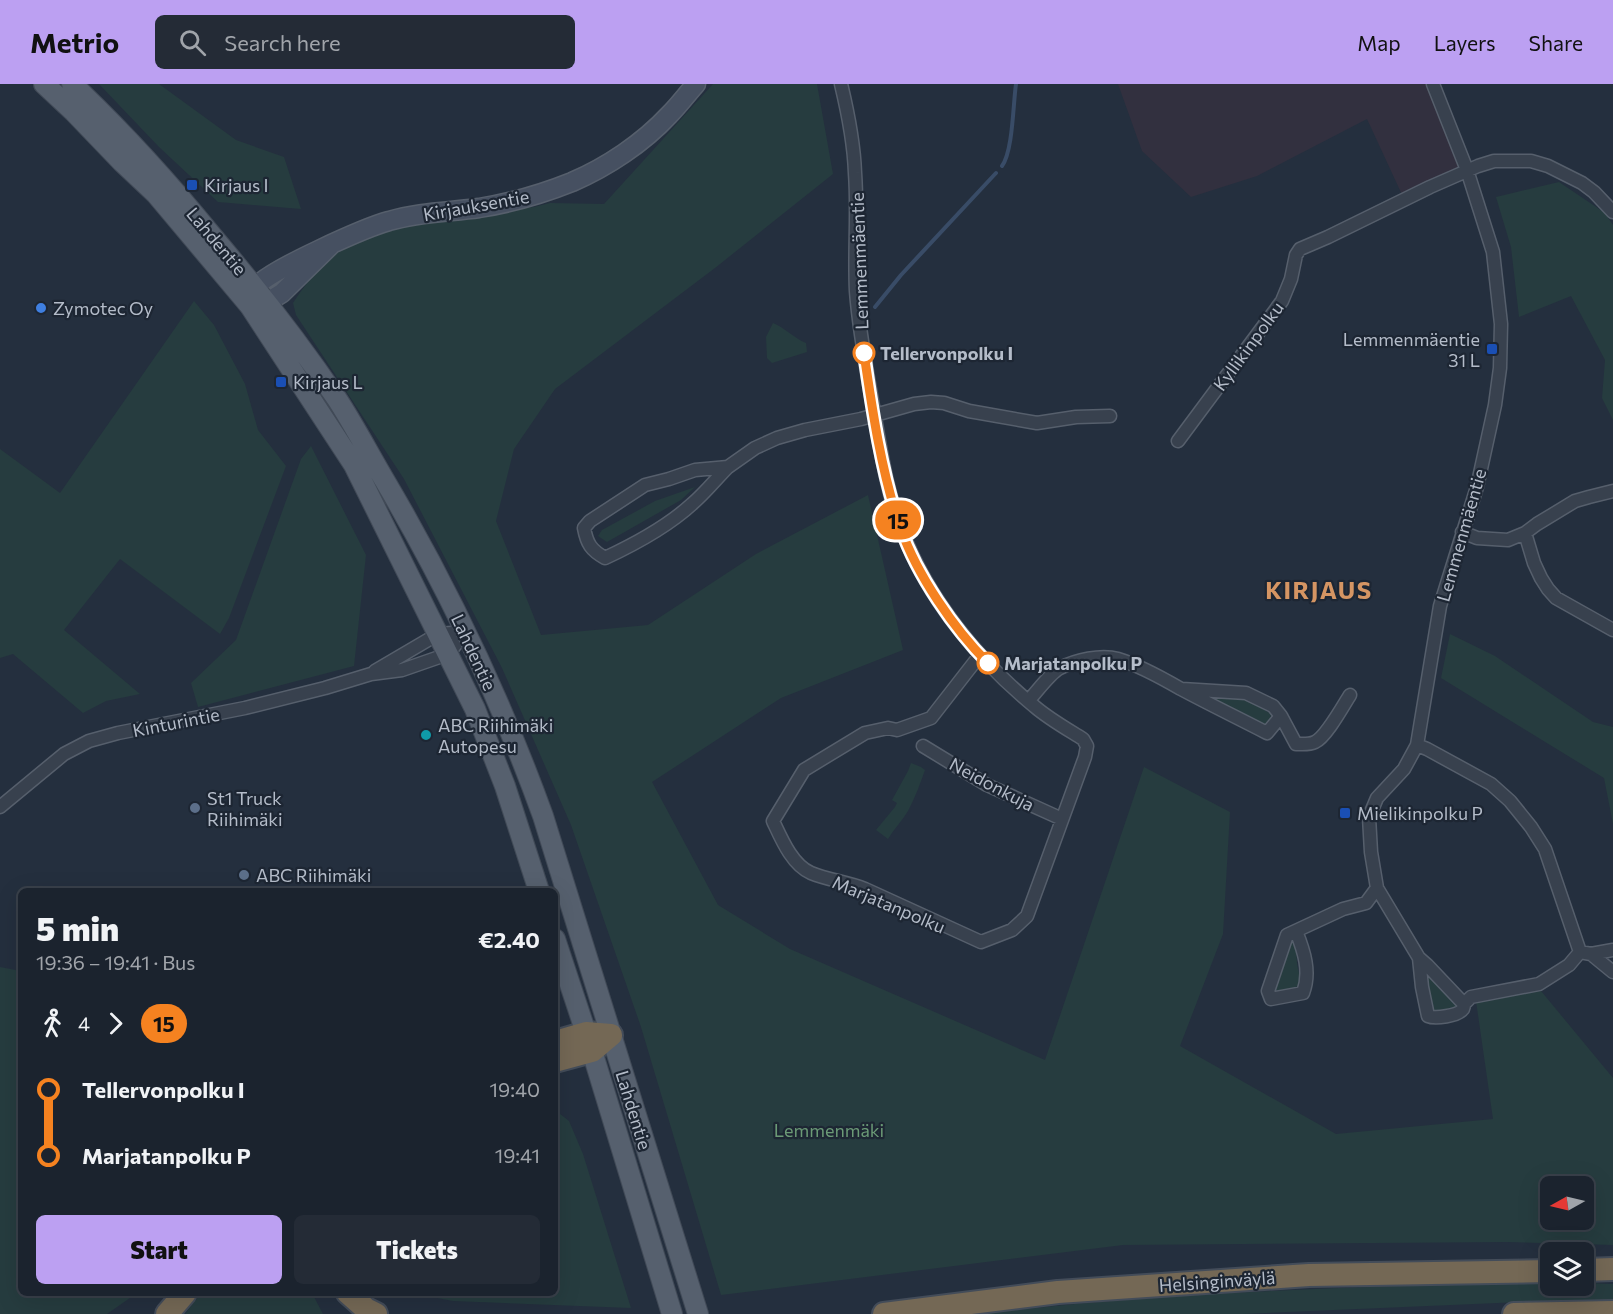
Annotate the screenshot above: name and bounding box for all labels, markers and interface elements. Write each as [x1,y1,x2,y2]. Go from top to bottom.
search box [155,15,575,69]
text: Metrio [30,25,119,59]
icon: search [176,26,209,59]
text: Search here [224,29,341,56]
text: Map [1357,30,1401,55]
text: Layers [1434,30,1496,55]
text: Share [1529,30,1583,55]
place label: Kirjaus I [204,174,269,196]
marker: Kirjaus I [185,178,199,192]
street label: Kirjauksentie [421,185,531,225]
street label: Lemmenmäentie [846,192,872,330]
street label: Lahdentie [182,203,252,279]
place label: Zymotec Oy [53,297,153,319]
street label: Kyllikinpolku [1208,297,1288,395]
marker: Zymotec Oy [34,301,48,315]
place label: Lemmenmäentie 31 L [1343,328,1480,371]
marker: Tellervonpolku I [853,342,875,364]
place label: Tellervonpolku I [880,342,1013,364]
marker: Lemmenmäentie 31 L [1485,342,1499,356]
place label: Kirjaus L [293,371,363,393]
marker: Kirjaus L [274,375,288,389]
street label: Lemmenmäentie [1431,466,1491,604]
line badge: 15 [871,500,925,540]
text: 15 [887,508,909,533]
district label: KIRJAUS [1265,575,1373,604]
street label: Lahdentie [447,610,501,694]
marker: Marjatanpolku P [977,652,999,674]
place label: Marjatanpolku P [1004,652,1142,674]
street label: Kinturintie [131,703,221,741]
place label: ABC Riihimäki Autopesu [438,714,554,757]
marker: ABC Riihimäki Autopesu [419,728,433,742]
street label: Neidonkuja [946,752,1038,816]
place label: St1 Truck Riihimäki [207,787,283,830]
marker: St1 Truck Riihimäki [188,801,202,815]
place label: Mielikinpolku P [1357,802,1483,824]
marker: Mielikinpolku P [1338,806,1352,820]
place label: ABC Riihimäki [256,864,372,886]
marker: ABC Riihimäki [237,868,251,882]
street label: Marjatanpolku [829,870,949,938]
text: 5 min [36,907,119,948]
text: €2.40 [478,926,540,953]
text: 19:36 – 19:41 · Bus [36,950,195,974]
icon: walk [36,1007,69,1040]
icon: forward [99,1007,132,1040]
text: 4 [78,1011,90,1035]
text: 15 [153,1011,175,1036]
street label: Lahdentie [612,1068,656,1152]
text: Tellervonpolku I [82,1076,245,1103]
text: 19:40 [490,1077,540,1101]
park label: Lemmenmäki [774,1119,884,1141]
text: Marjatanpolku P [82,1142,251,1169]
text: 19:41 [495,1143,540,1167]
north arrow [1540,1176,1594,1230]
map controls [1540,1176,1594,1296]
button: Start [36,1215,282,1284]
button: Tickets [294,1215,540,1284]
button: layers [1540,1242,1594,1296]
street label: Helsinginväylä [1158,1266,1276,1296]

